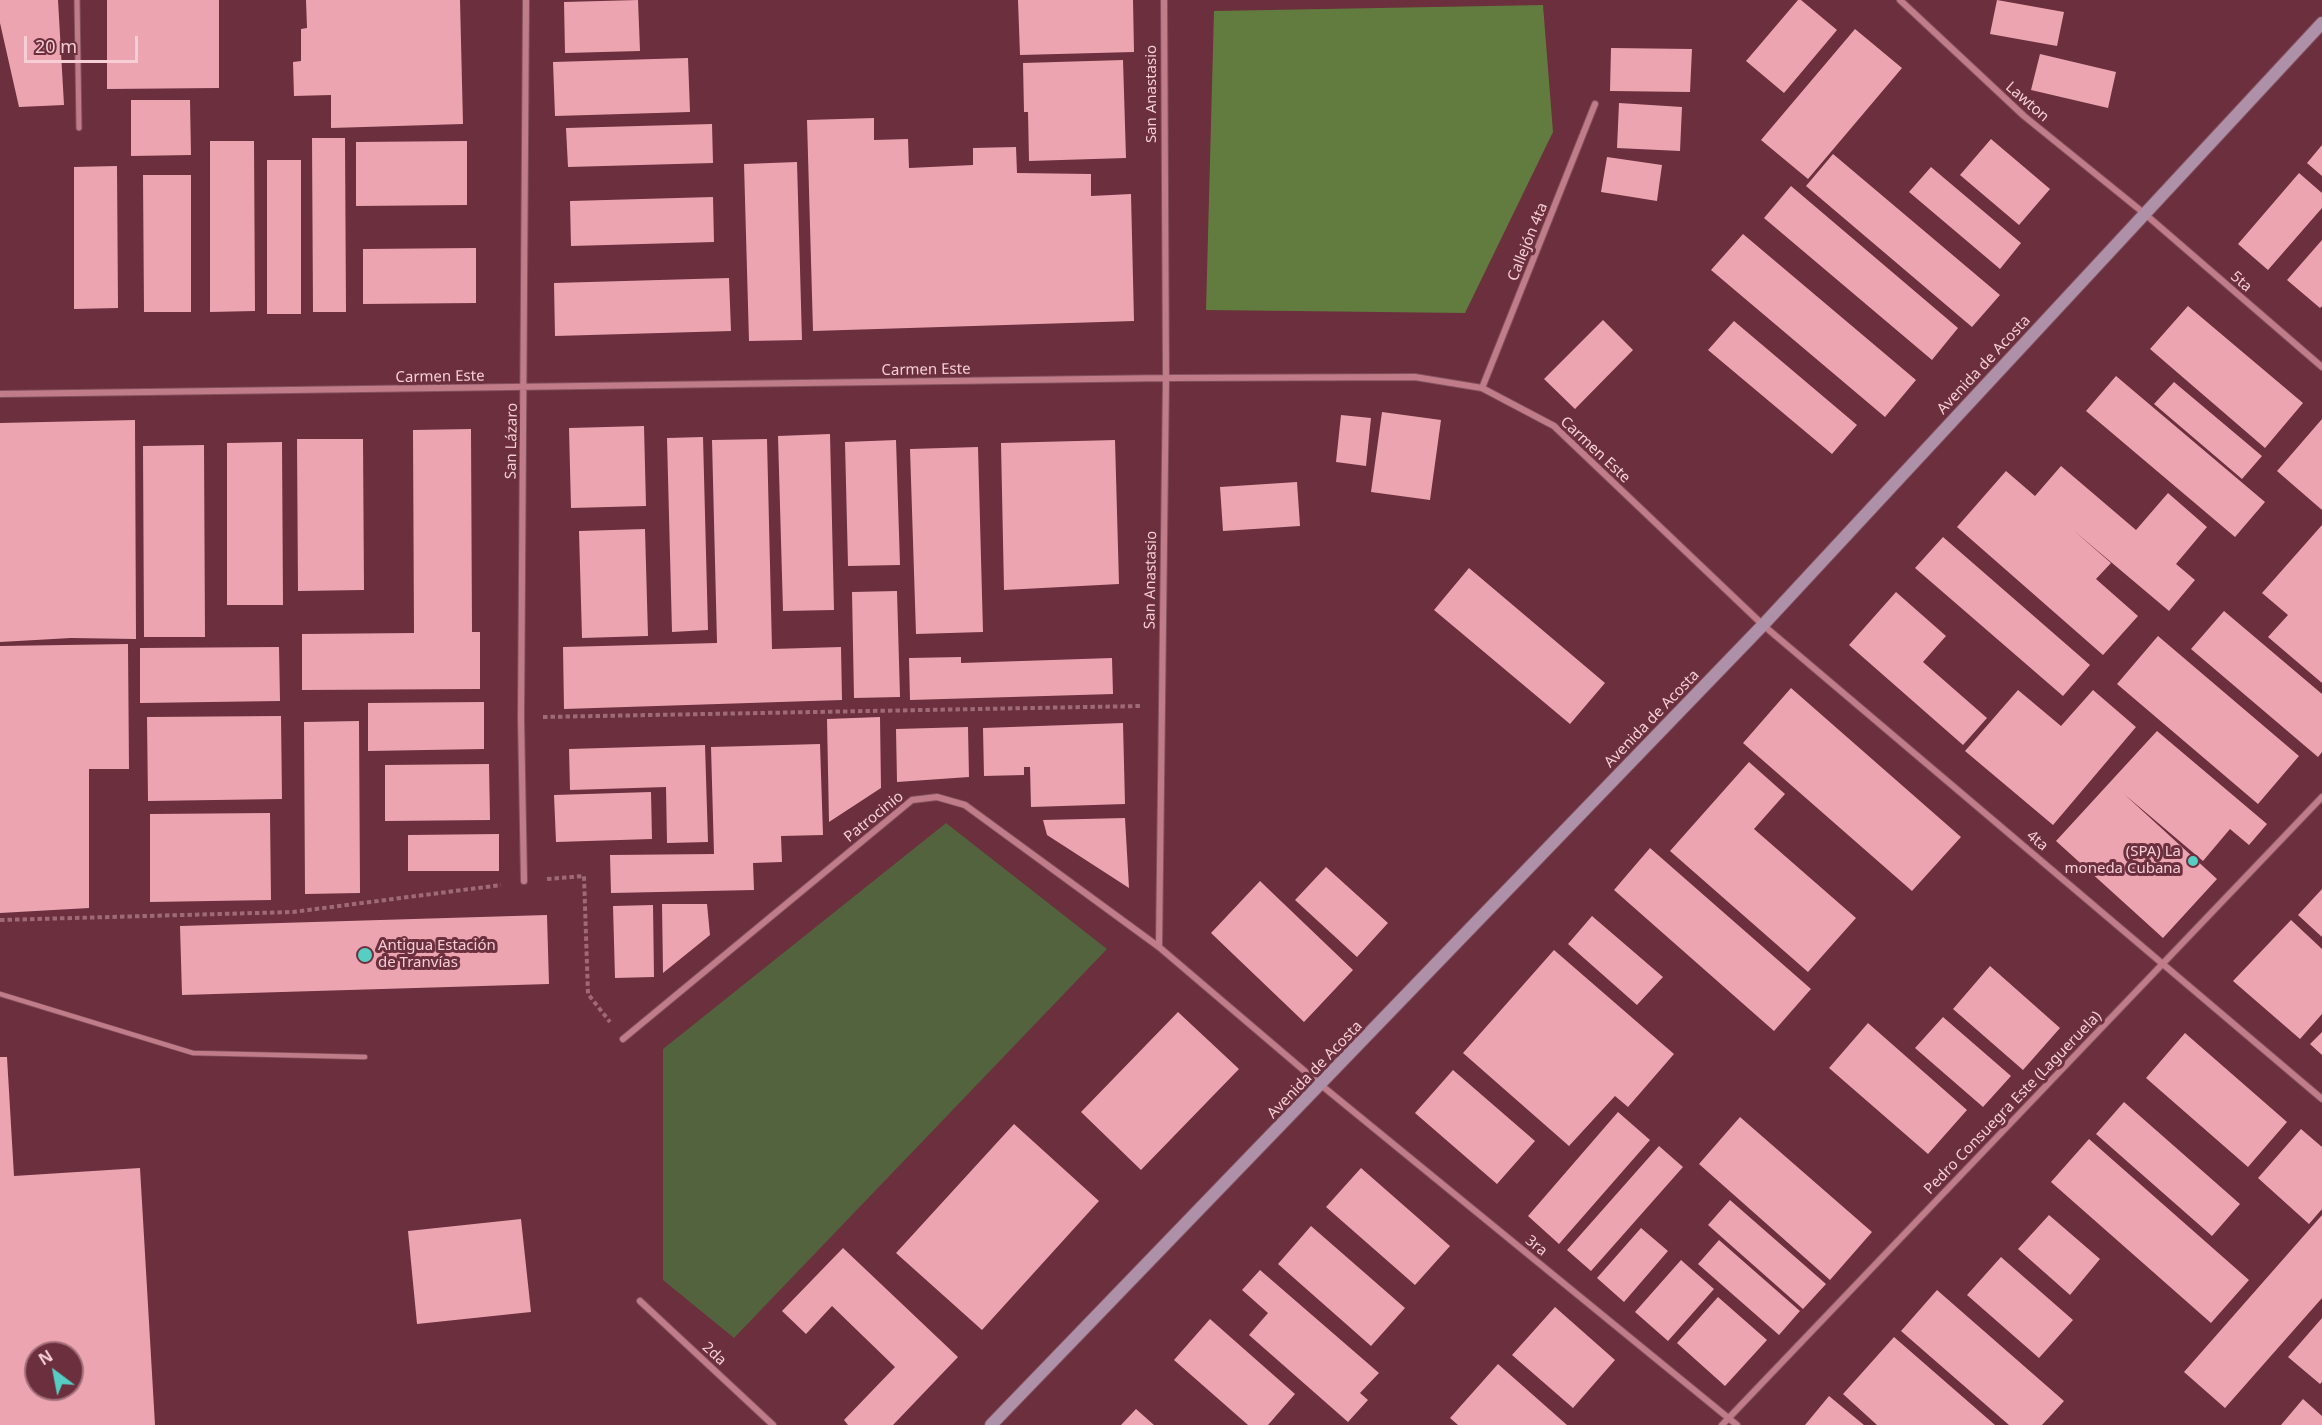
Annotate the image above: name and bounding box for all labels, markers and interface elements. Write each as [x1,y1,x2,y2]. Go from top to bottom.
scale bar [27,24,141,62]
text: 20 m [35,34,77,58]
street label: San Anastasio [1143,45,1161,143]
street label: Lawton [2002,78,2052,126]
street label: Callejón 4ta [1504,200,1552,284]
street label: 5ta [2227,268,2255,296]
street label: Avenida de Acosta [1933,312,2035,418]
street label: Carmen Este [881,360,971,380]
street label: Carmen Este [395,367,485,387]
street label: San Lázaro [502,403,522,479]
street label: Carmen Este [1556,413,1634,487]
street label: San Anastasio [1141,531,1161,629]
street label: Avenida de Acosta [1601,666,1703,772]
street label: Patrocinio [841,788,907,846]
street label: 4ta [2023,827,2051,855]
place label: (SPA) La moneda Cubana [2065,843,2181,878]
marker: (SPA) La moneda Cubana [2186,854,2200,868]
place label: Antigua Estación de Tranvías [378,937,496,972]
marker: Antigua Estación de Tranvías [356,946,374,964]
street label: Pedro Consuegra Este (Lagueruela) [1921,1008,2105,1198]
street label: Avenida de Acosta [1264,1017,1366,1123]
street label: 3ra [1521,1232,1551,1260]
street label: 2da [698,1338,730,1370]
north arrow [24,1341,84,1401]
text: N [34,1345,57,1370]

